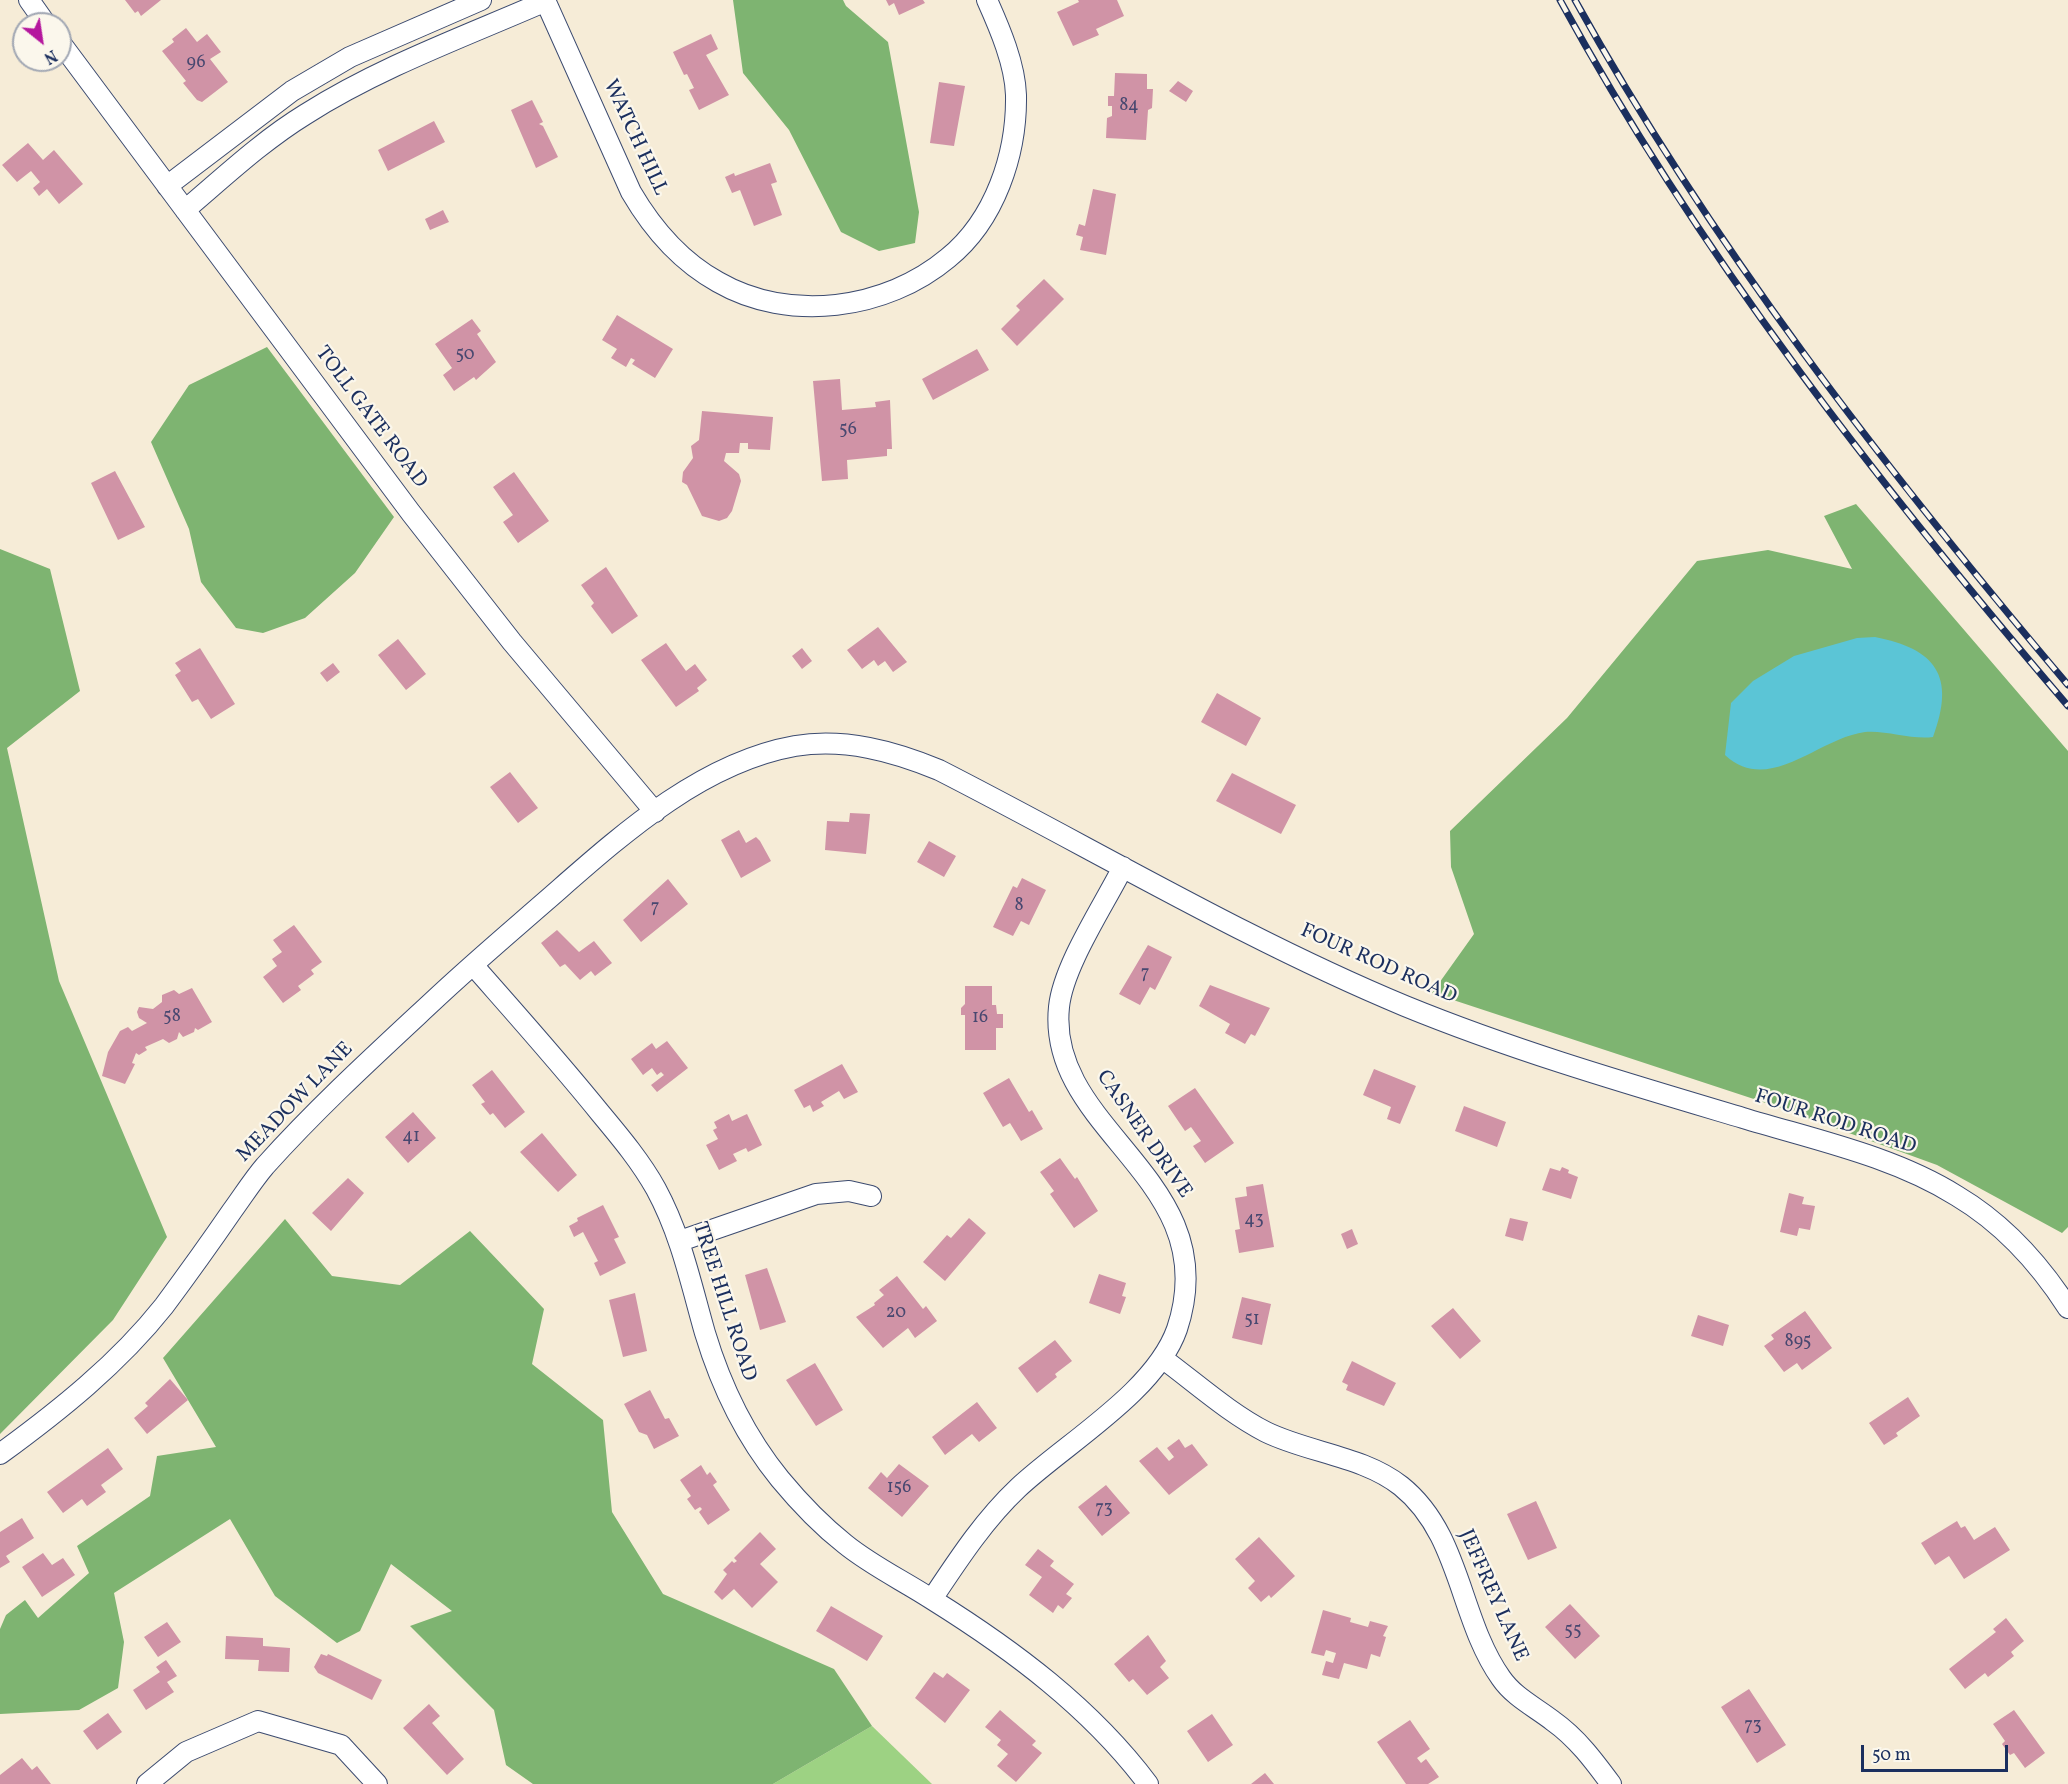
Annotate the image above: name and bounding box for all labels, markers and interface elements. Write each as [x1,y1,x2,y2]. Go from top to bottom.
north arrow [12,12,72,72]
text: N [39,43,61,68]
house number: 96 [186,53,206,75]
street label: WATCH HILL [596,76,672,200]
house number: 84 [1119,96,1139,118]
street label: TOLL GATE ROAD [308,342,432,494]
house number: 50 [455,345,475,367]
house number: 56 [839,420,857,442]
house number: 8 [1014,896,1024,918]
house number: 7 [651,898,659,920]
street label: FOUR ROD ROAD [1296,919,1460,1011]
house number: 7 [1141,964,1149,986]
house number: 58 [163,1007,181,1029]
house number: 16 [972,1008,988,1030]
street label: MEADOW LANE [232,1038,360,1168]
street label: CASNER DRIVE [1089,1066,1197,1204]
street label: FOUR ROD ROAD [1751,1085,1919,1161]
house number: 41 [402,1127,420,1149]
house number: 43 [1244,1210,1264,1232]
street label: TREE HILL ROAD [685,1219,761,1385]
house number: 20 [886,1303,906,1325]
house number: 51 [1244,1310,1260,1332]
house number: 895 [1785,1332,1811,1354]
house number: 156 [887,1478,911,1500]
house number: 73 [1095,1499,1113,1521]
street label: JEFFREY LANE [1452,1526,1532,1666]
house number: 55 [1564,1621,1582,1643]
house number: 73 [1744,1716,1762,1738]
scale bar [1864,1733,2011,1771]
text: 50 m [1872,1743,1911,1768]

